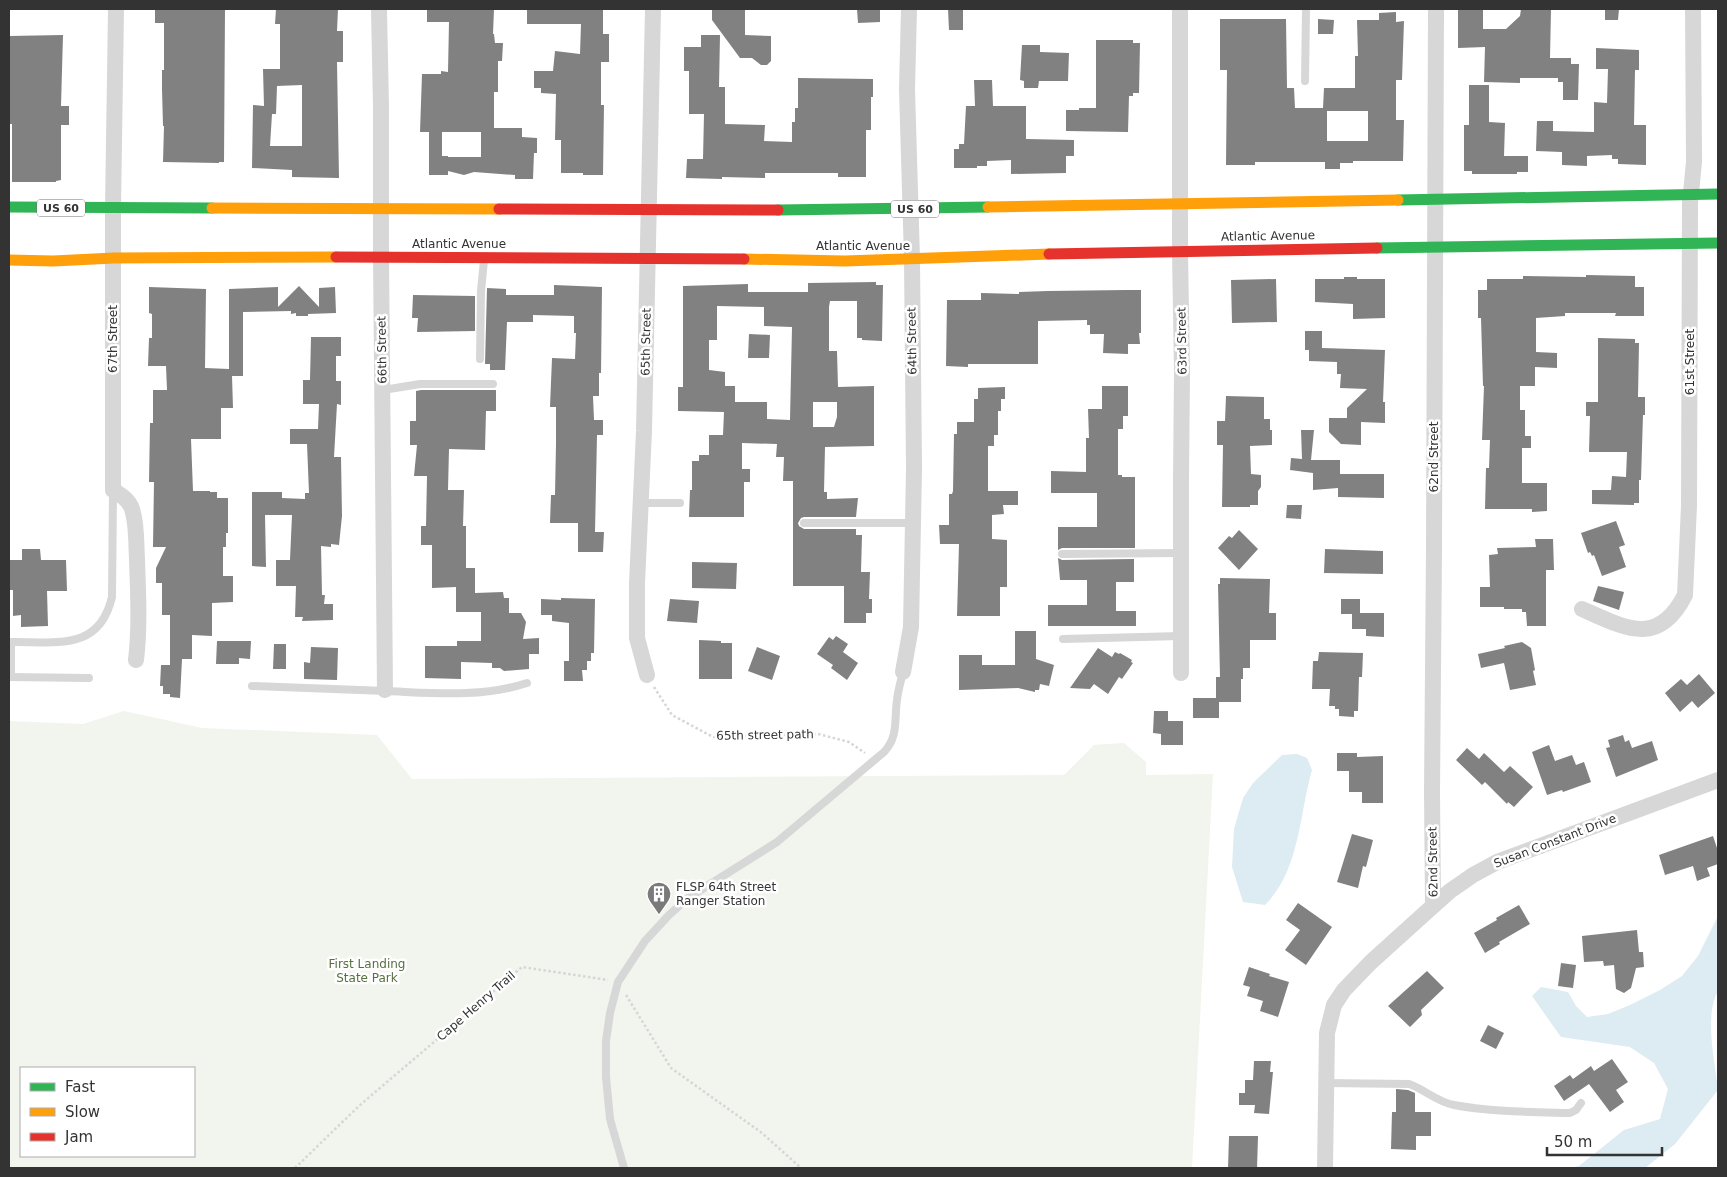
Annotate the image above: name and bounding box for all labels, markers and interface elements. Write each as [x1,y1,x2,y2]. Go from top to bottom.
road number: US 60 [37,200,85,217]
road number: US 60 [891,200,939,218]
street label: Atlantic Avenue [1221,228,1315,244]
street label: Atlantic Avenue [412,237,506,251]
street label: Atlantic Avenue [816,239,910,253]
street label: 67th Street [106,305,120,373]
street label: 64th Street [904,307,920,375]
street label: 63rd Street [1174,307,1190,375]
street label: 65th Street [638,308,654,376]
street label: 66th Street [374,316,390,384]
street label: 61st Street [1683,328,1697,395]
street label: 62nd Street [1427,421,1441,492]
street label: 65th street path [716,727,814,743]
street label: Susan Constant Drive [1492,811,1618,871]
street label: 62nd Street [1425,826,1441,898]
place label: FLSP 64th Street Ranger Station [676,880,776,908]
building icon: FLSP 64th Street Ranger Station [646,881,672,915]
park label: First Landing State Park [329,957,405,985]
street label: Cape Henry Trail [434,968,518,1044]
legend [20,1067,195,1157]
text: Fast [65,1078,95,1096]
text: Slow [65,1103,100,1121]
scale bar [1547,1124,1662,1156]
text: Jam [64,1128,93,1146]
text: 50 m [1554,1133,1592,1151]

